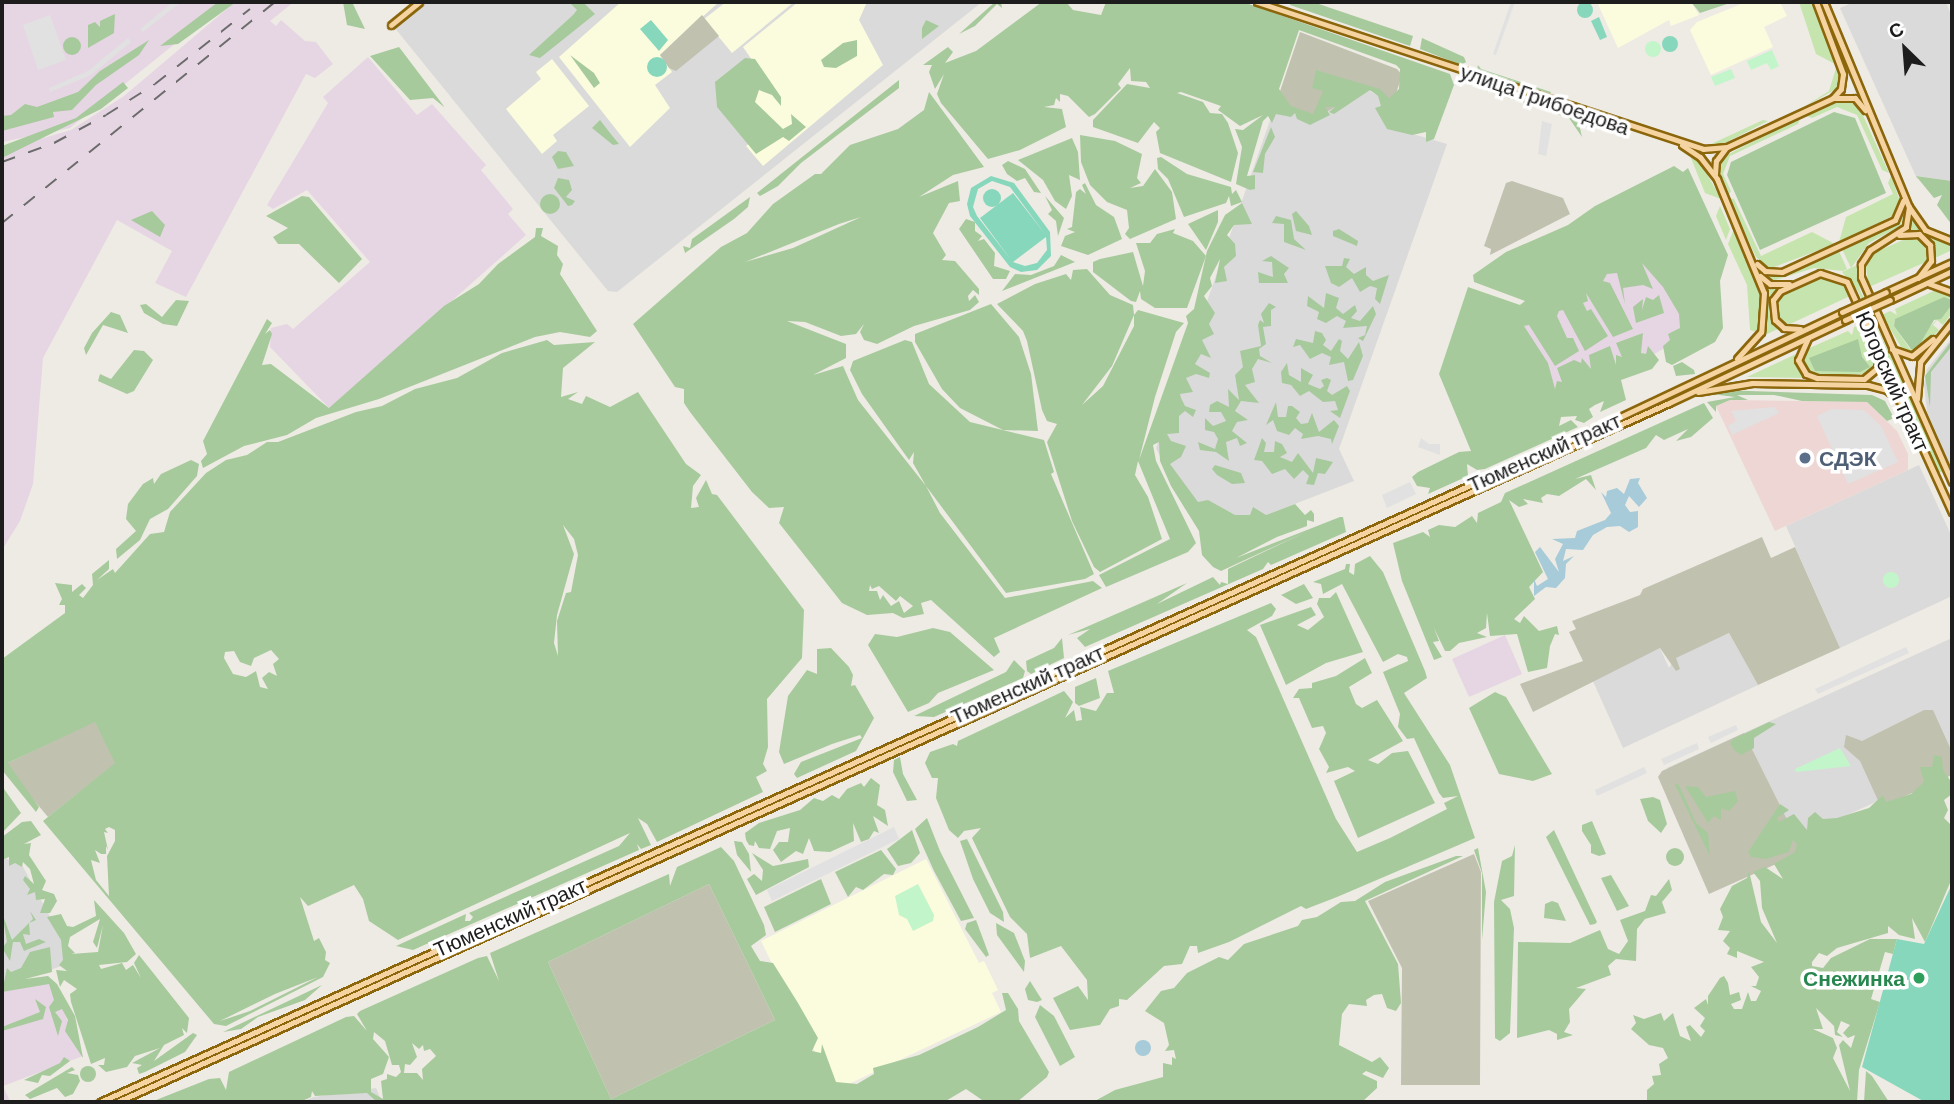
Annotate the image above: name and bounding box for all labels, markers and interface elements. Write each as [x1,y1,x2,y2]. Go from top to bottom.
north arrow [1870,14,1940,84]
text: С [1885,16,1907,43]
street label: улица Грибоедова [1457,58,1633,140]
street label: Югорский тракт [1851,307,1935,455]
street label: Тюменский тракт [1464,407,1624,497]
place label: СДЭК [1819,445,1877,471]
marker: СДЭК [1797,450,1813,466]
street label: Тюменский тракт [947,639,1107,729]
street label: Тюменский тракт [430,872,590,962]
place label: Снежинка [1803,965,1905,991]
marker: Снежинка [1911,970,1927,986]

